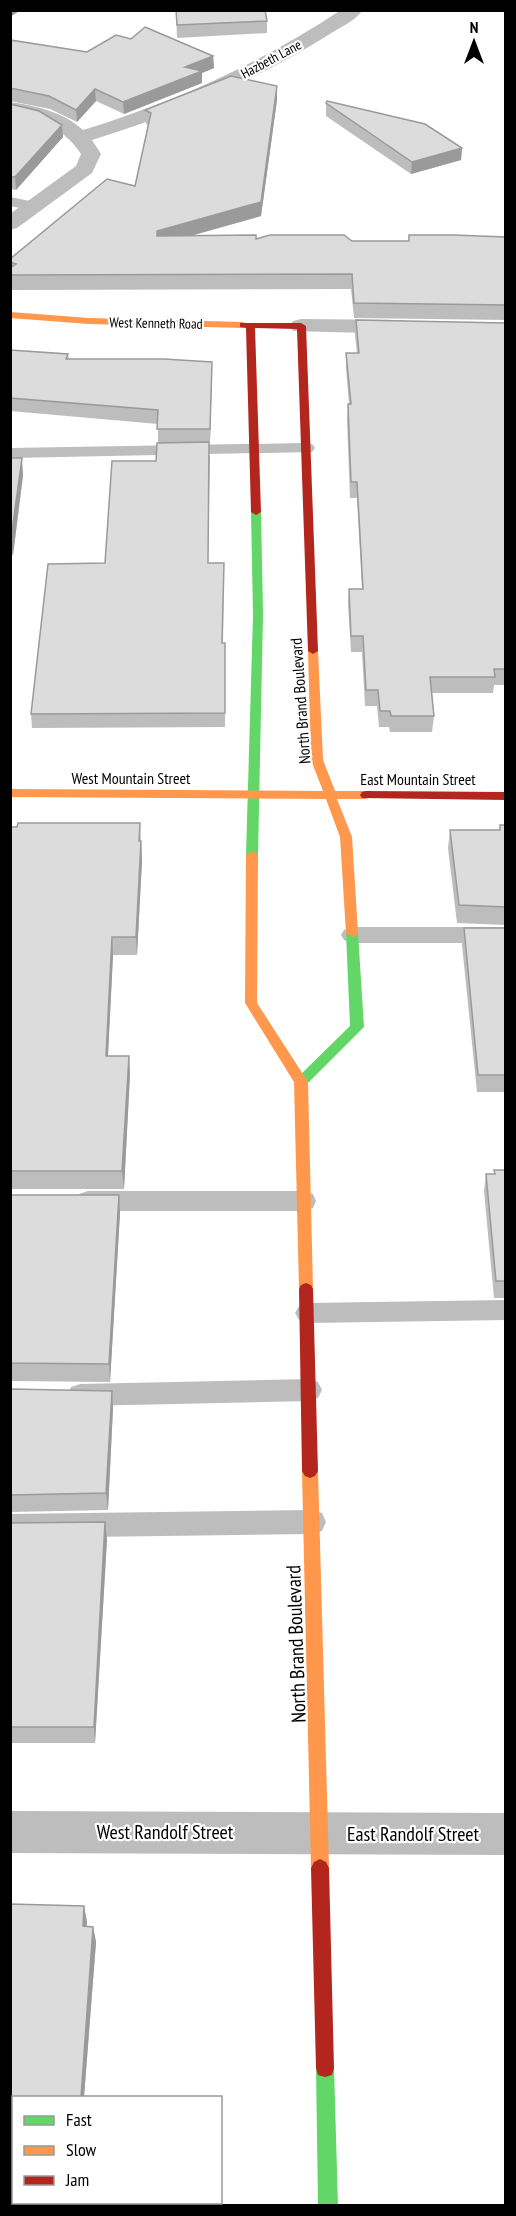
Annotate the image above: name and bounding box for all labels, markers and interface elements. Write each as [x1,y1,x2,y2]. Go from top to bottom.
north arrow [444,12,504,72]
text: N [470,17,478,37]
street label: Hazbeth Lane [238,35,305,82]
street label: West Kenneth Road [109,313,203,333]
street label: North Brand Boulevard [286,637,314,765]
street label: West Mountain Street [72,768,191,788]
street label: East Mountain Street [360,769,476,789]
street label: North Brand Boulevard [280,1565,312,1723]
street label: West Randolf Street [97,1819,234,1845]
street label: East Randolf Street [347,1821,480,1847]
legend [12,2096,222,2204]
text: Fast [66,2108,92,2131]
text: Slow [66,2138,97,2161]
text: Jam [65,2168,89,2191]

